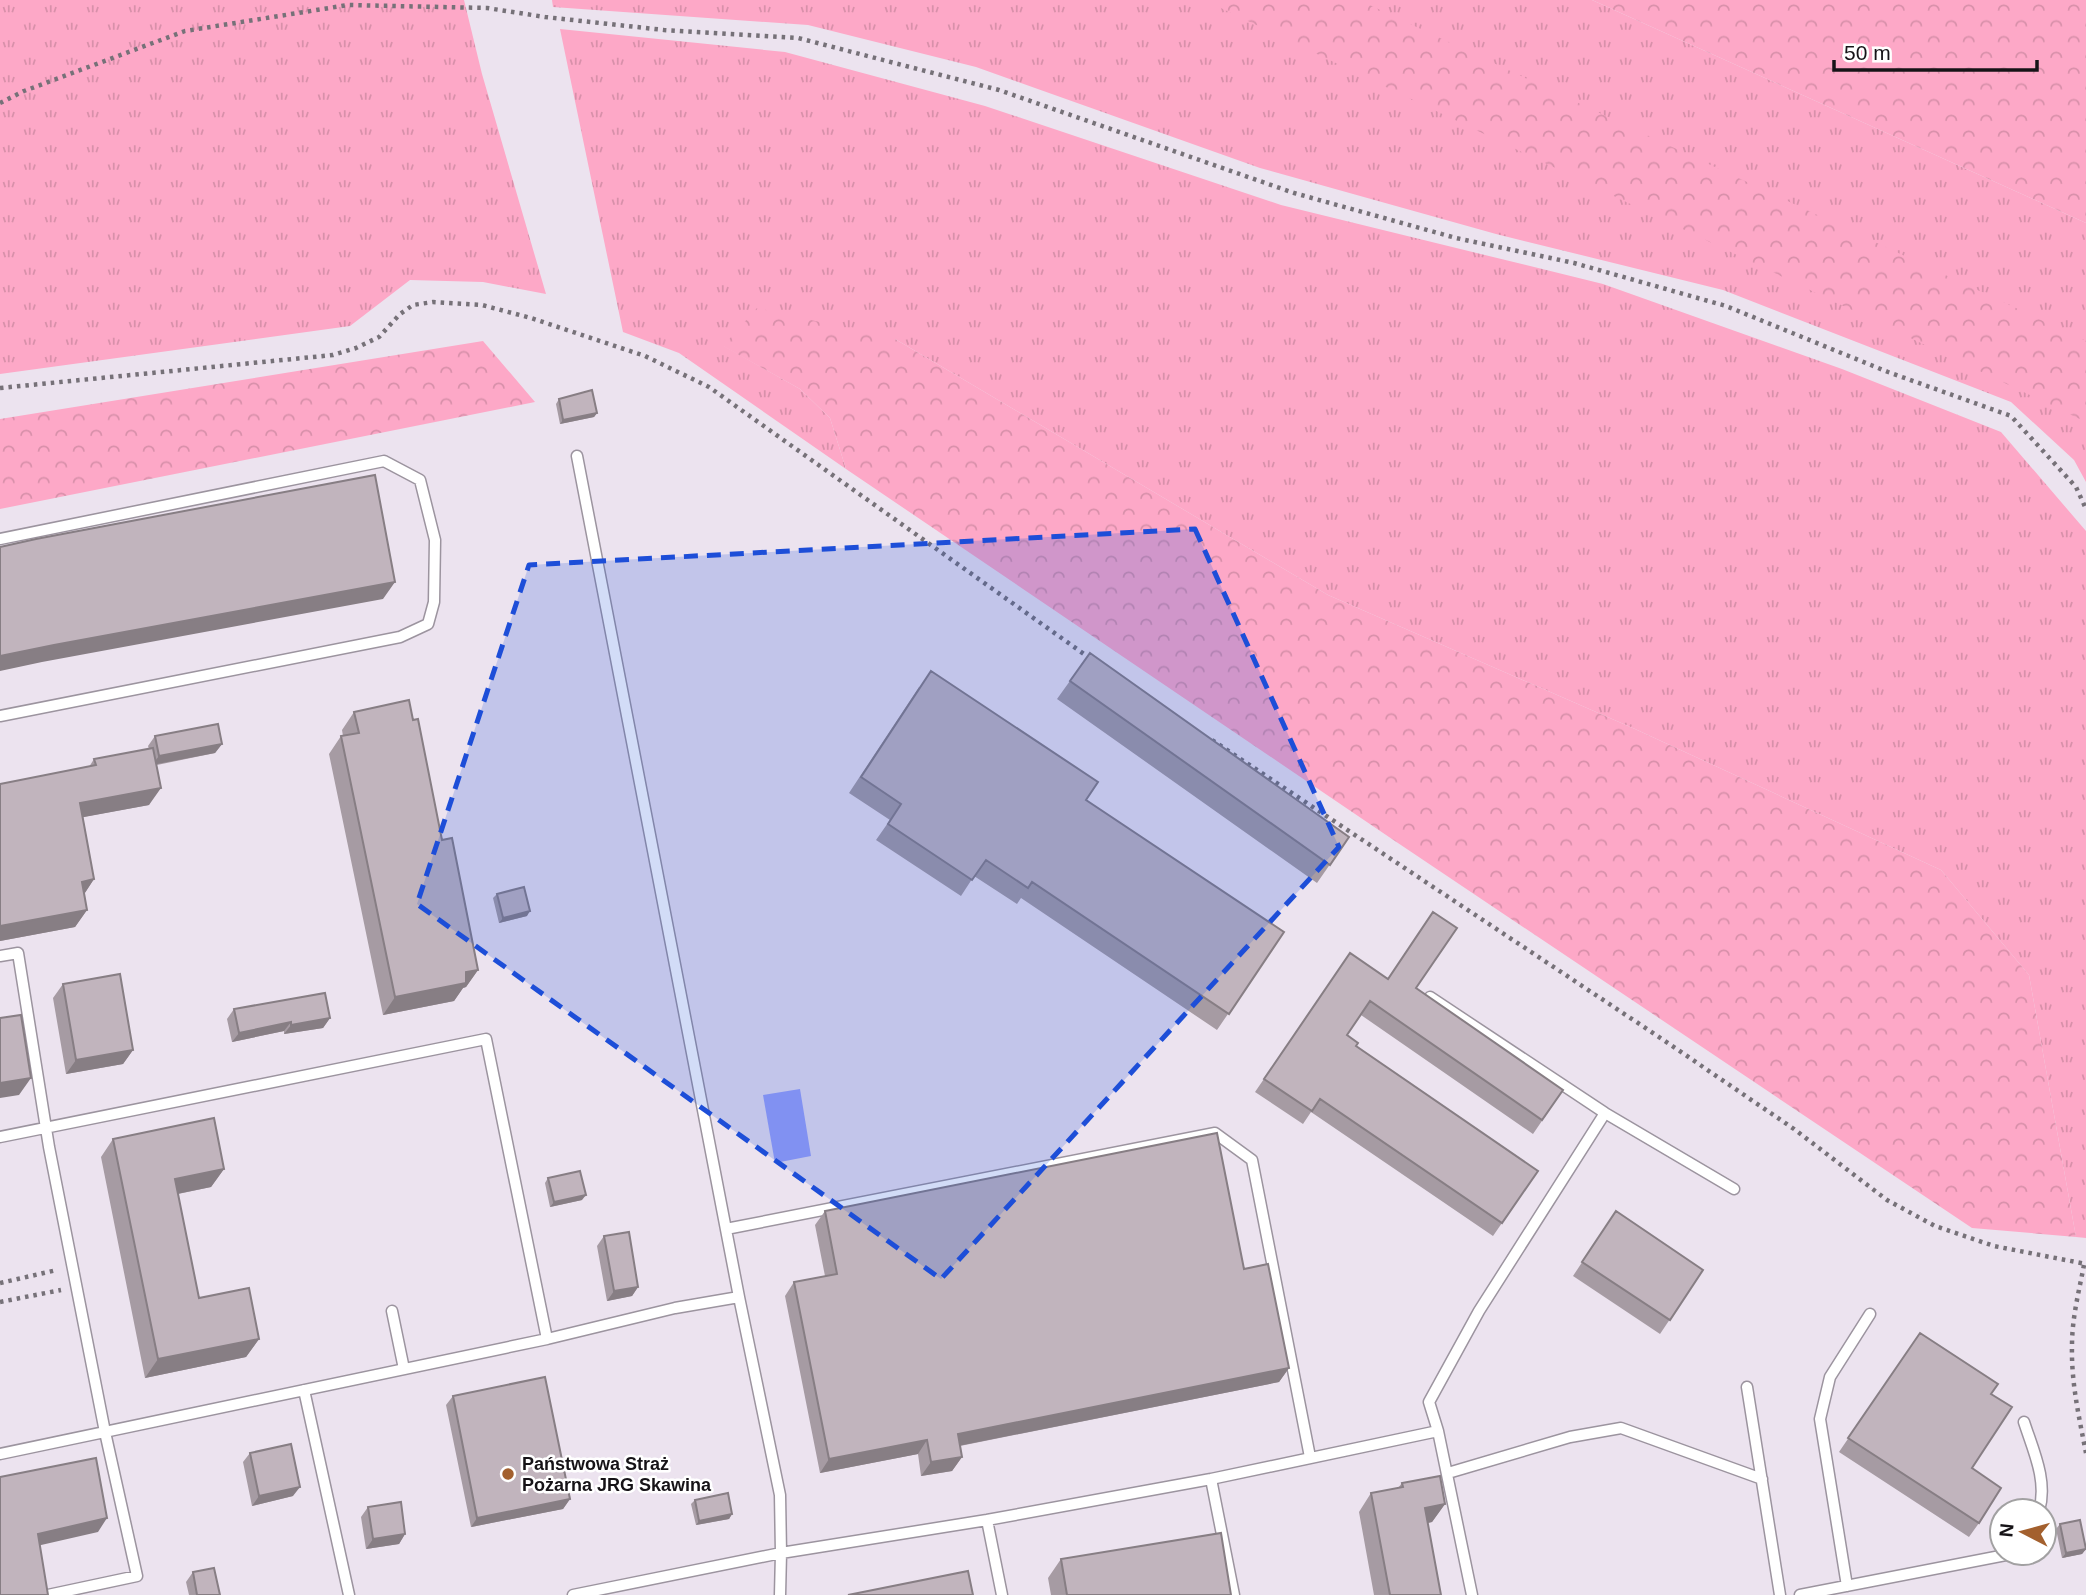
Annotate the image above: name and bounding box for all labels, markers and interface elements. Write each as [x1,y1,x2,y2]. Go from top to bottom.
scale bar [1834,28,2037,72]
text: 50 m [1844,41,1891,64]
place label: Państwowa Straż Pożarna JRG Skawina [522,1454,712,1495]
marker: Państwowa Straż Pożarna JRG Skawina [500,1466,516,1482]
north arrow [1988,1497,2058,1567]
text: N [1995,1522,2018,1538]

